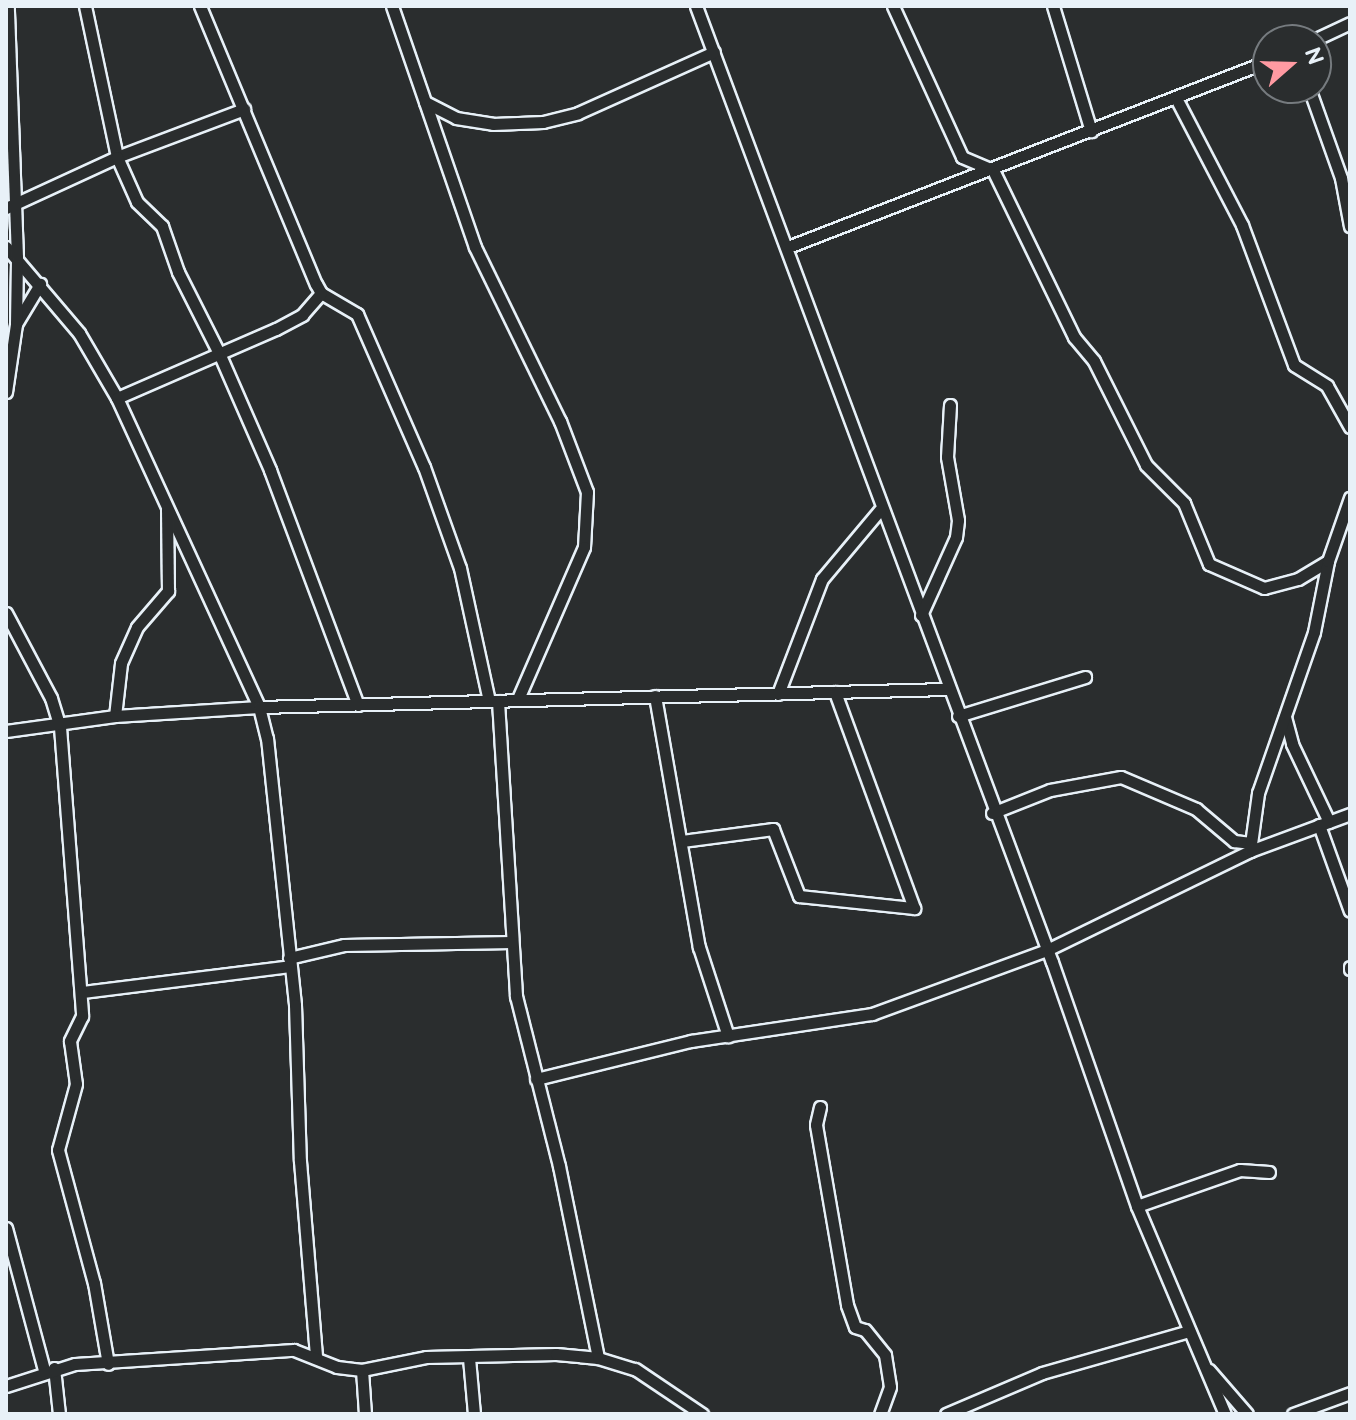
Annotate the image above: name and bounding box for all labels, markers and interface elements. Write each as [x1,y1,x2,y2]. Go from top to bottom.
north arrow [1252,24,1332,104]
text: N [1298,44,1329,69]

